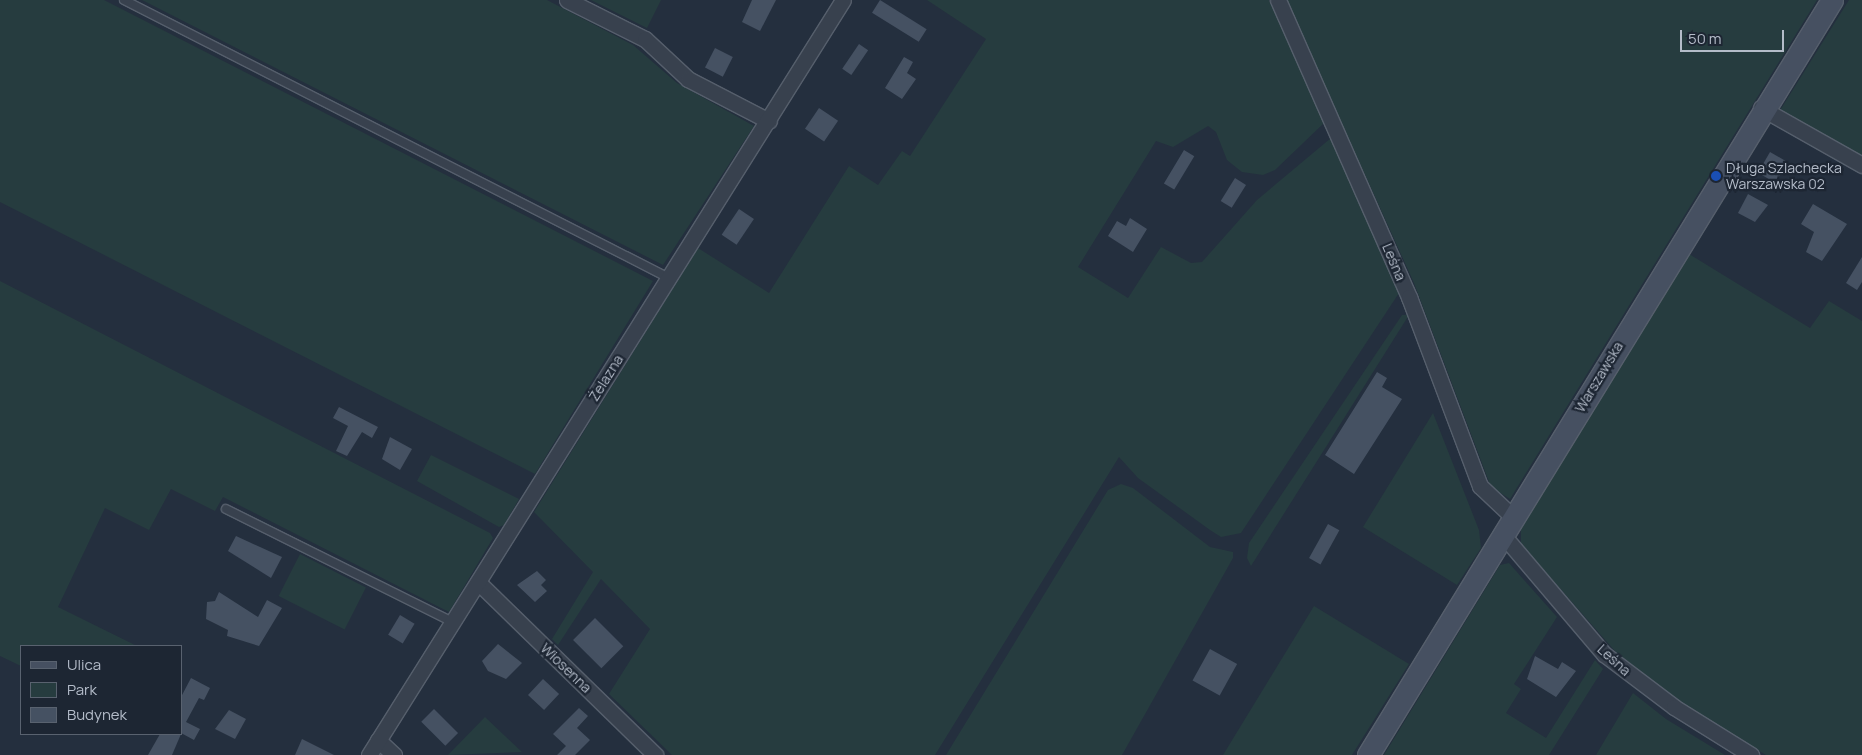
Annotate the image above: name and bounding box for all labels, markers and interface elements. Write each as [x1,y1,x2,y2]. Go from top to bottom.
scale bar [1682,20,1786,52]
text: 50 m [1688,28,1722,49]
place label: Długa Szlachecka Warszawska 02 [1726,160,1842,192]
marker: Długa Szlachecka Warszawska 02 [1710,170,1722,182]
street label: Leśna [1379,241,1409,283]
street label: Warszawska [1571,339,1627,415]
street label: Żelazna [585,352,627,404]
street label: Wiosenna [537,640,595,696]
street label: Leśna [1594,641,1634,679]
legend [20,645,182,735]
text: Ulica [67,654,101,675]
text: Park [67,679,97,700]
text: Budynek [67,704,127,725]

